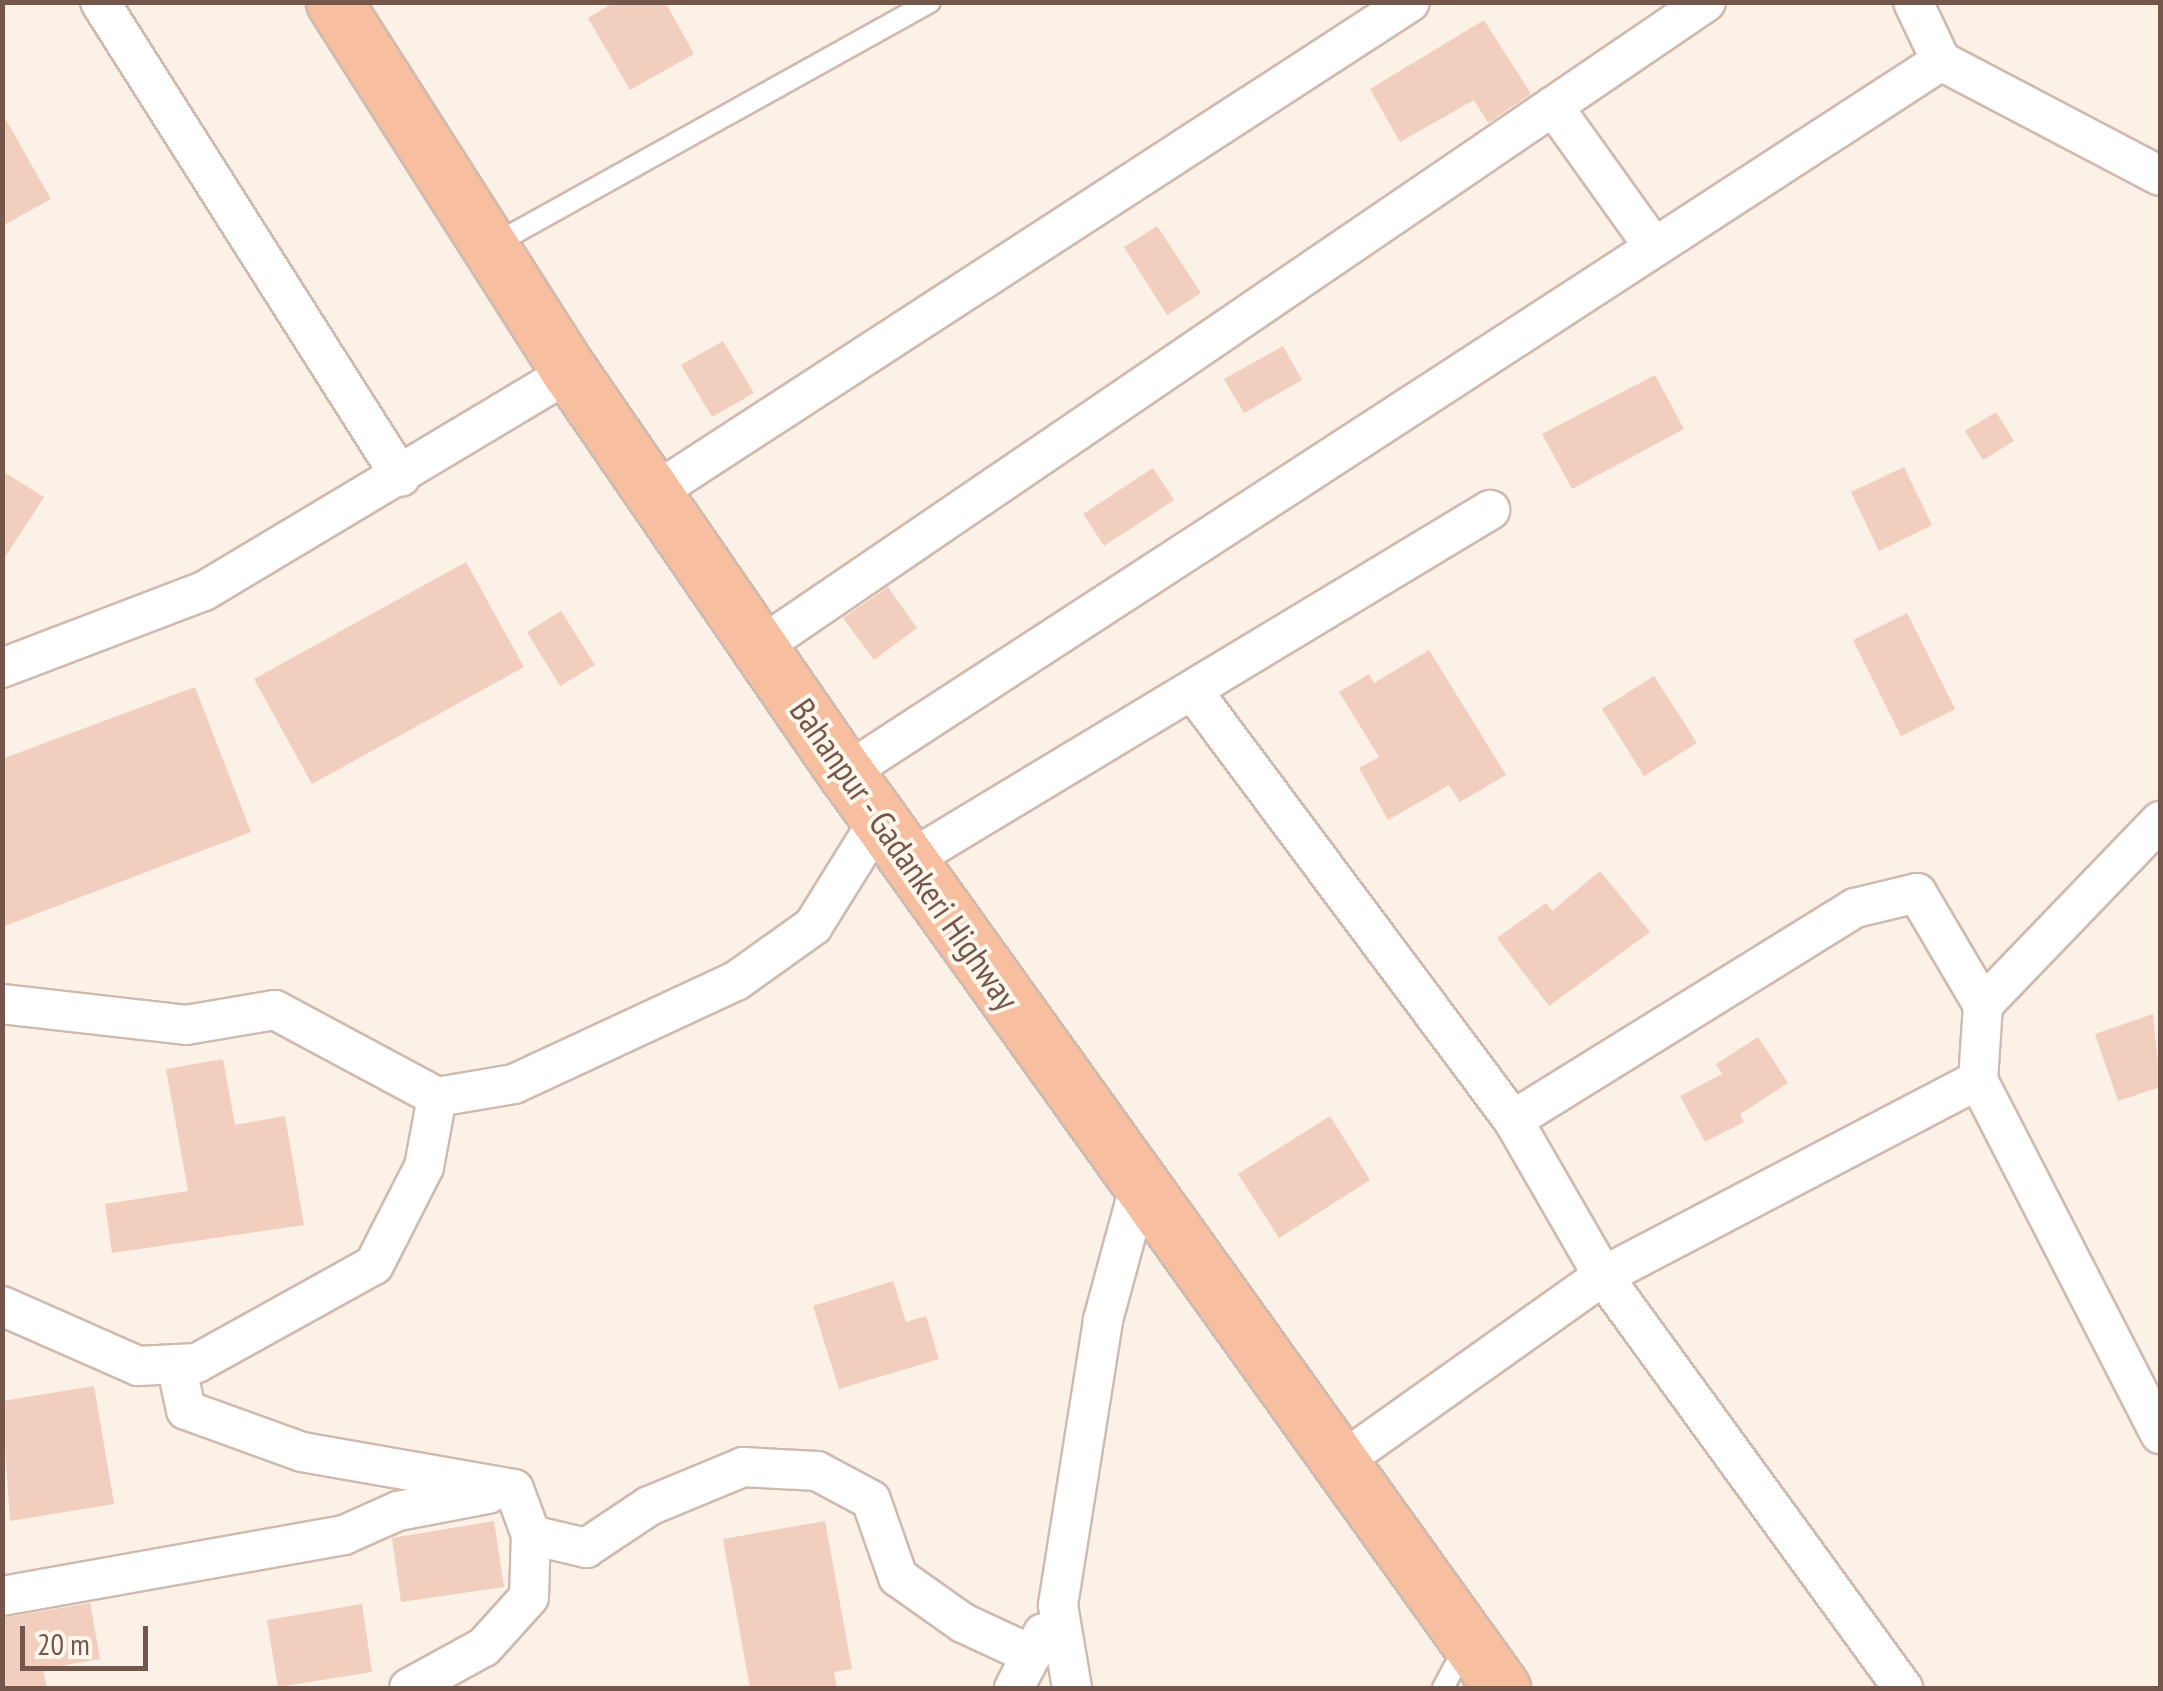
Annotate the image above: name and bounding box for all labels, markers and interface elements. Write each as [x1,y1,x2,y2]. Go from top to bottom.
street label: Bahanpur - Gadankeri Highway [781,689,1029,1019]
scale bar [25,1606,152,1668]
text: 20 m [37,1624,90,1663]

